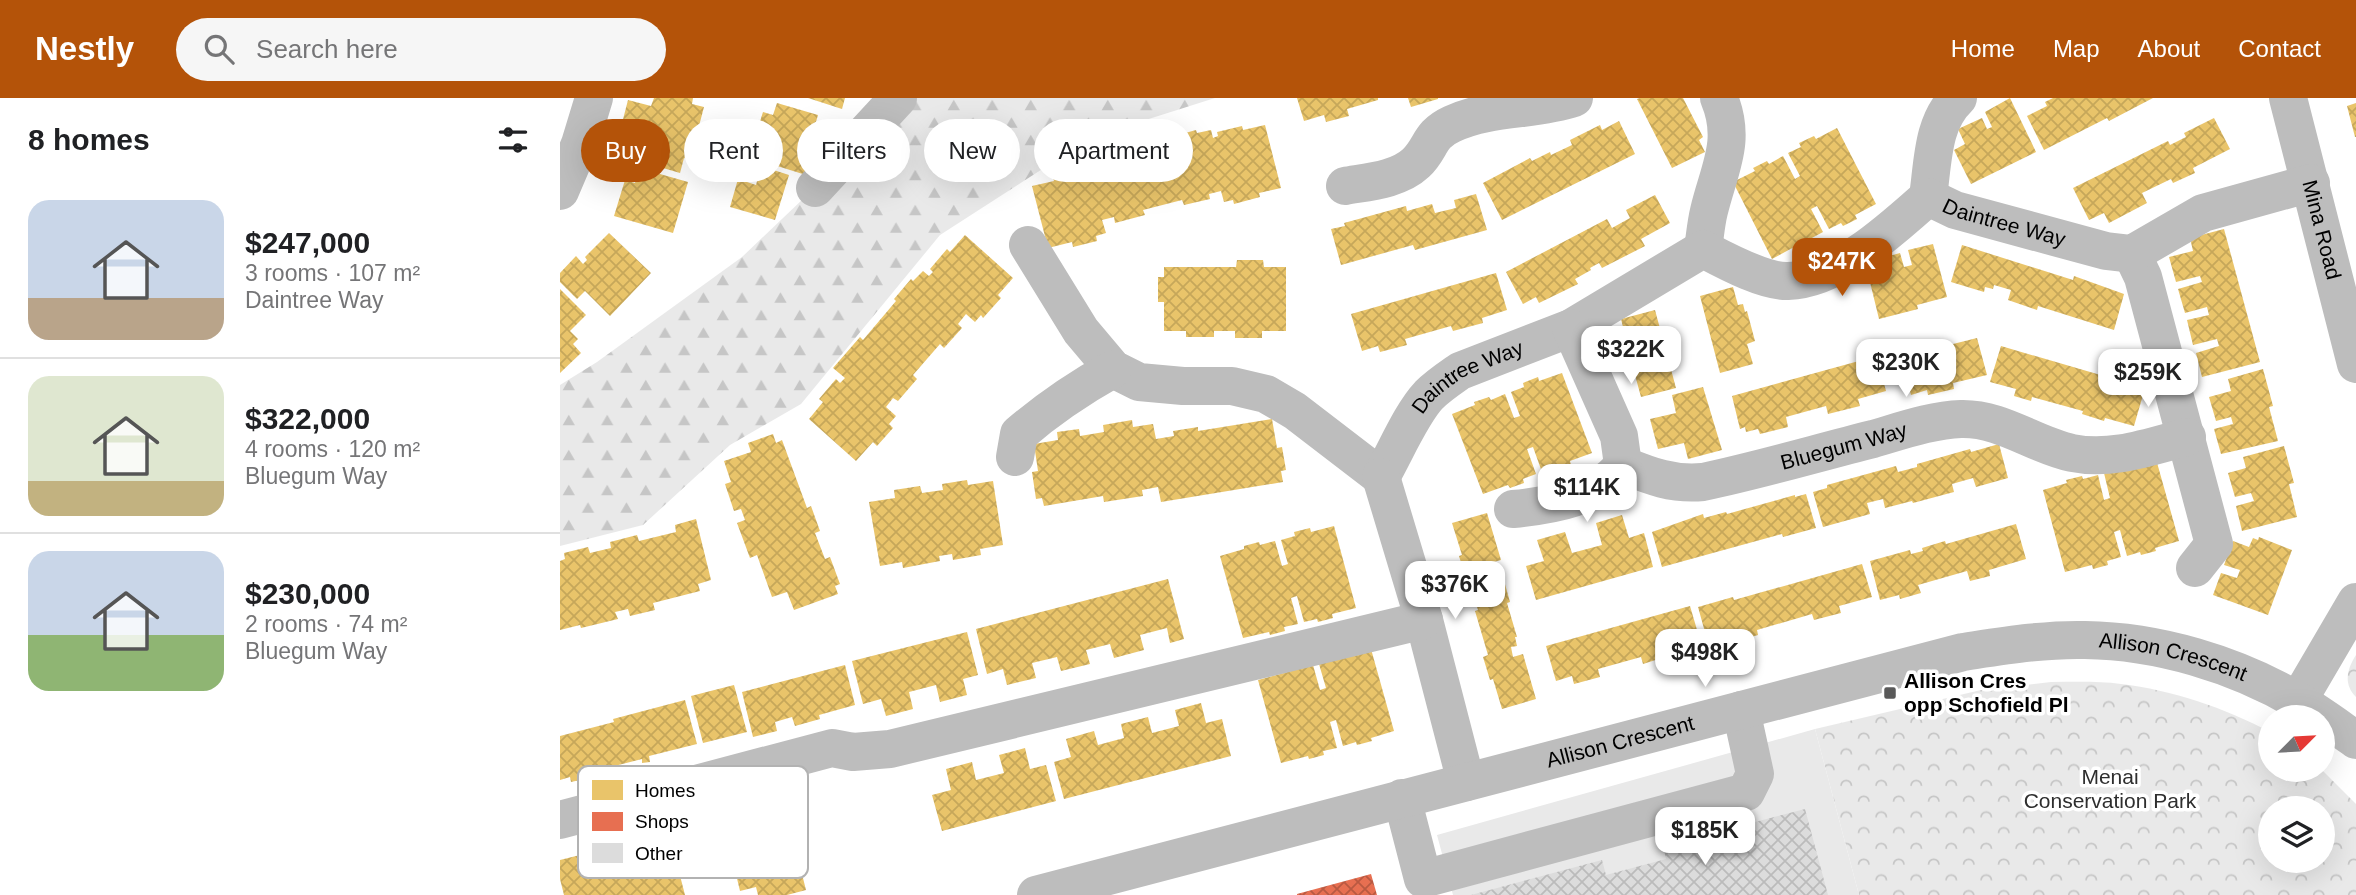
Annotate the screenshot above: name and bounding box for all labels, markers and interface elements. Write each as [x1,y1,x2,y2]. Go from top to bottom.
search box [176,18,666,81]
text: Nestly [35,30,134,67]
icon: search [200,30,238,68]
text: Search here [256,34,398,64]
text: Home [1951,35,2015,62]
text: Map [2053,35,2100,62]
text: About [2138,35,2200,62]
text: Contact [2238,35,2321,62]
chip: Buy [581,119,670,182]
chip: Rent [684,119,783,182]
chip: Filters [797,119,910,182]
chip: New [924,119,1020,182]
chip: Apartment [1034,119,1193,182]
icon: filters [494,121,532,159]
text: 8 homes [28,123,150,156]
street label: Mina Road [2298,178,2346,282]
street label: Daintree Way [1939,194,2069,251]
text: $247,000 [245,226,370,259]
icon: home [84,228,168,312]
pin: $247K [1793,238,1891,298]
text: $247K [1808,248,1876,274]
text: 3 rooms · 107 m² [245,260,420,286]
text: Daintree Way [245,287,383,313]
pin: $322K [1582,327,1680,386]
street label: Daintree Way [1407,336,1527,418]
text: $322K [1597,336,1665,362]
pin: $230K [1857,340,1955,399]
text: $230K [1872,349,1940,375]
pin: $259K [2099,350,2197,409]
text: $259K [2114,359,2182,385]
text: $322,000 [245,402,370,435]
icon: home [84,404,168,488]
street label: Bluegum Way [1778,417,1910,474]
text: 4 rooms · 120 m² [245,436,420,462]
text: Bluegum Way [245,463,387,489]
pin: $114K [1538,464,1636,524]
text: $114K [1554,474,1620,500]
pin: $376K [1406,561,1504,621]
text: $376K [1421,571,1489,597]
text: $230,000 [245,577,370,610]
icon: home [84,579,168,663]
text: 2 rooms · 74 m² [245,611,407,637]
street label: Allison Crescent [2098,628,2251,685]
pin: $498K [1656,630,1754,689]
text: Bluegum Way [245,638,387,664]
text: $498K [1671,639,1739,665]
place label: Allison Cres opp Schofield Pl [1904,669,2069,716]
marker: Allison Cres opp Schofield Pl [1882,685,1898,701]
north arrow [2258,705,2334,782]
map controls [2258,705,2335,873]
street label: Allison Crescent [1544,711,1697,772]
park label: Menai Conservation Park [2024,765,2197,812]
legend [578,766,808,878]
text: Homes [635,780,695,801]
button: layers [2258,796,2335,873]
pin: $185K [1656,808,1754,867]
text: Shops [635,811,689,832]
text: $185K [1671,817,1739,843]
text: Other [635,843,683,864]

